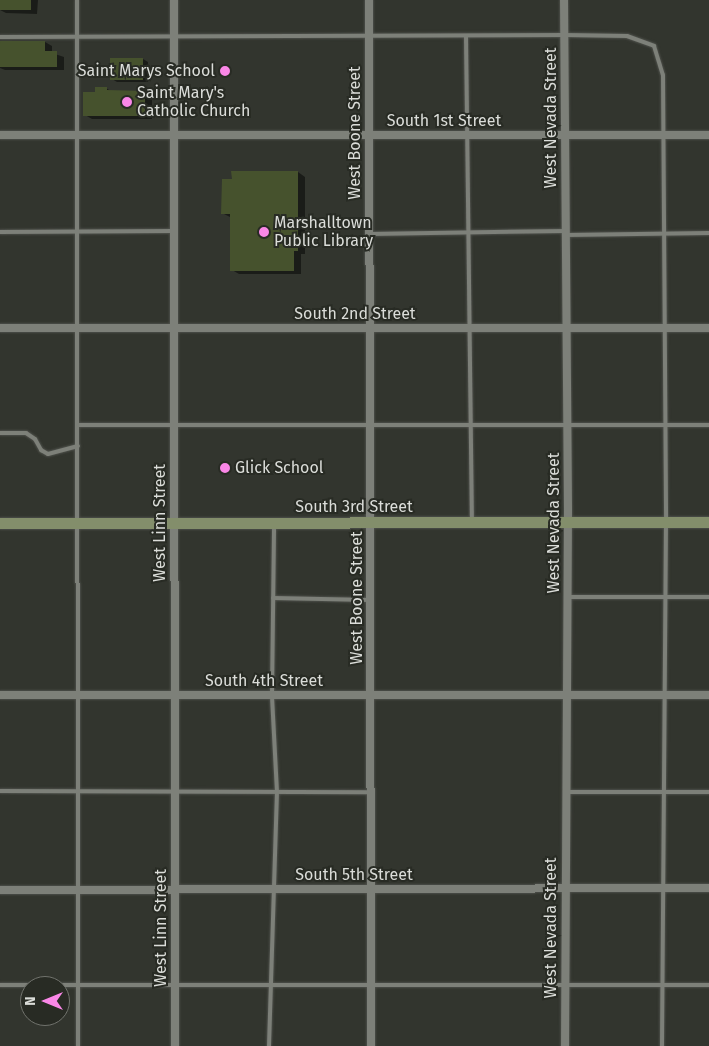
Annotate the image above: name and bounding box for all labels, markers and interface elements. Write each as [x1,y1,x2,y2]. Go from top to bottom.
street label: West Nevada Street [541,47,561,189]
place label: Saint Marys School [78,61,215,81]
marker: Saint Marys School [219,65,231,77]
street label: West Boone Street [345,66,365,200]
place label: Saint Mary's Catholic Church [137,83,250,121]
marker: Saint Mary's Catholic Church [121,96,133,108]
street label: South 1st Street [387,111,501,131]
place label: Marshalltown Public Library [274,213,373,251]
marker: Marshalltown Public Library [258,226,270,238]
street label: South 2nd Street [294,304,416,324]
street label: West Nevada Street [544,452,564,594]
place label: Glick School [235,458,323,478]
marker: Glick School [219,462,231,474]
street label: West Linn Street [150,464,170,582]
street label: South 3rd Street [295,497,413,517]
street label: West Boone Street [347,531,367,665]
street label: South 4th Street [205,671,323,691]
street label: West Nevada Street [541,857,561,999]
street label: South 5th Street [295,865,413,885]
street label: West Linn Street [151,869,171,987]
north arrow [20,976,70,1026]
text: N [22,996,39,1006]

